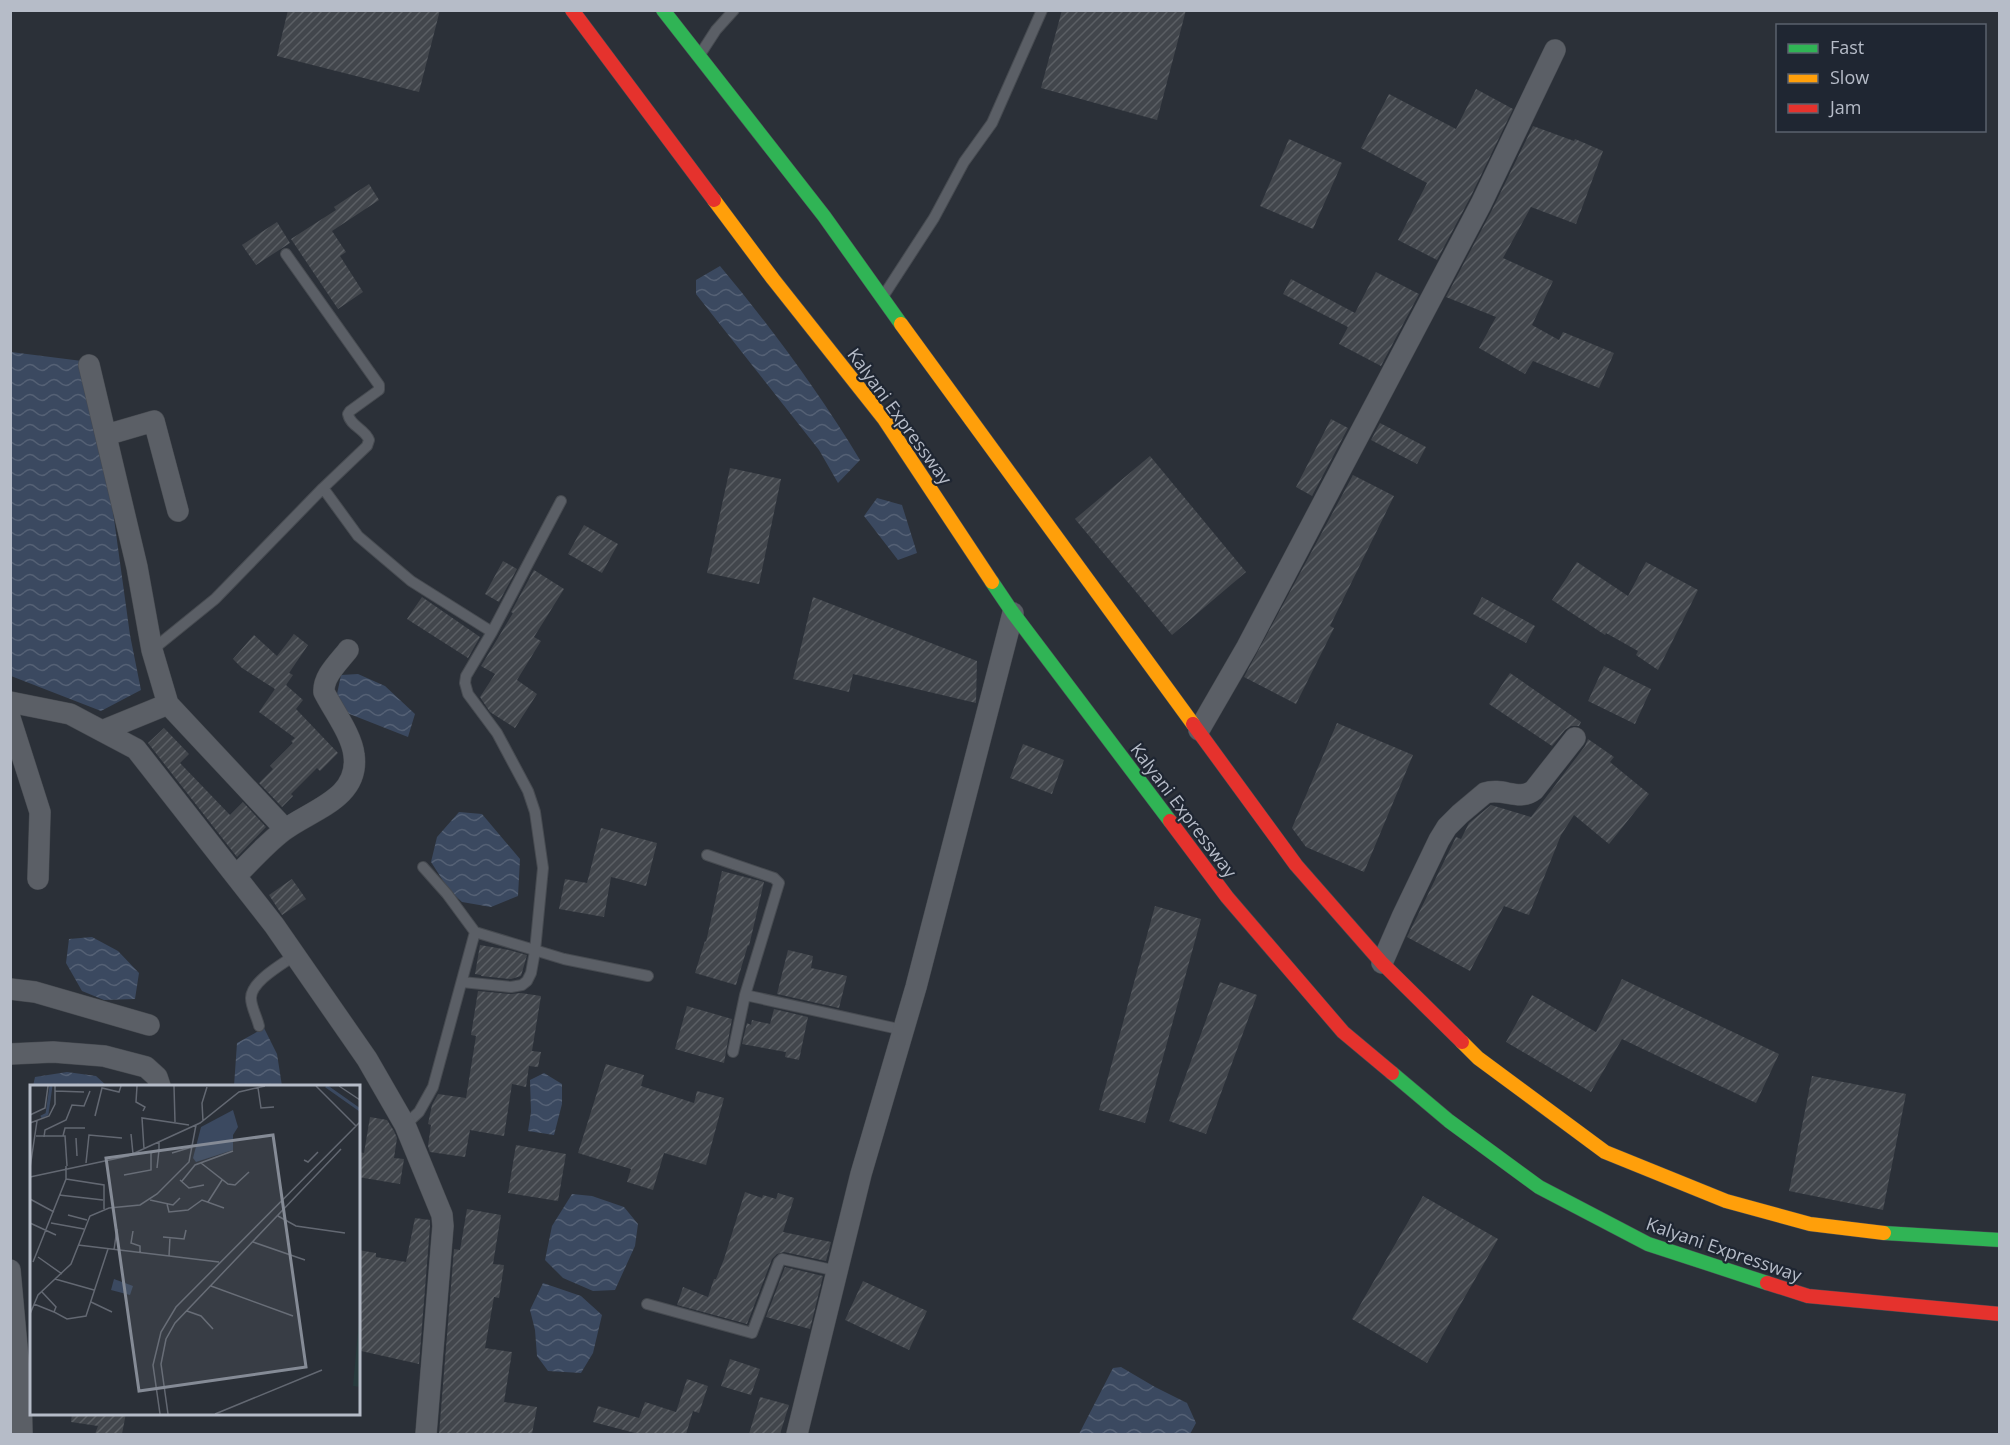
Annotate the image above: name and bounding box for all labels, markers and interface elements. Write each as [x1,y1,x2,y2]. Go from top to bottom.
legend [1776,24,1986,132]
text: Fast [1830,35,1864,59]
text: Slow [1830,65,1869,89]
text: Jam [1828,95,1862,119]
street label: Kalyani Expressway [842,343,958,490]
street label: Kalyani Expressway [1125,738,1243,883]
inset map [30,1085,360,1415]
street label: Kalyani Expressway [1643,1211,1806,1287]

